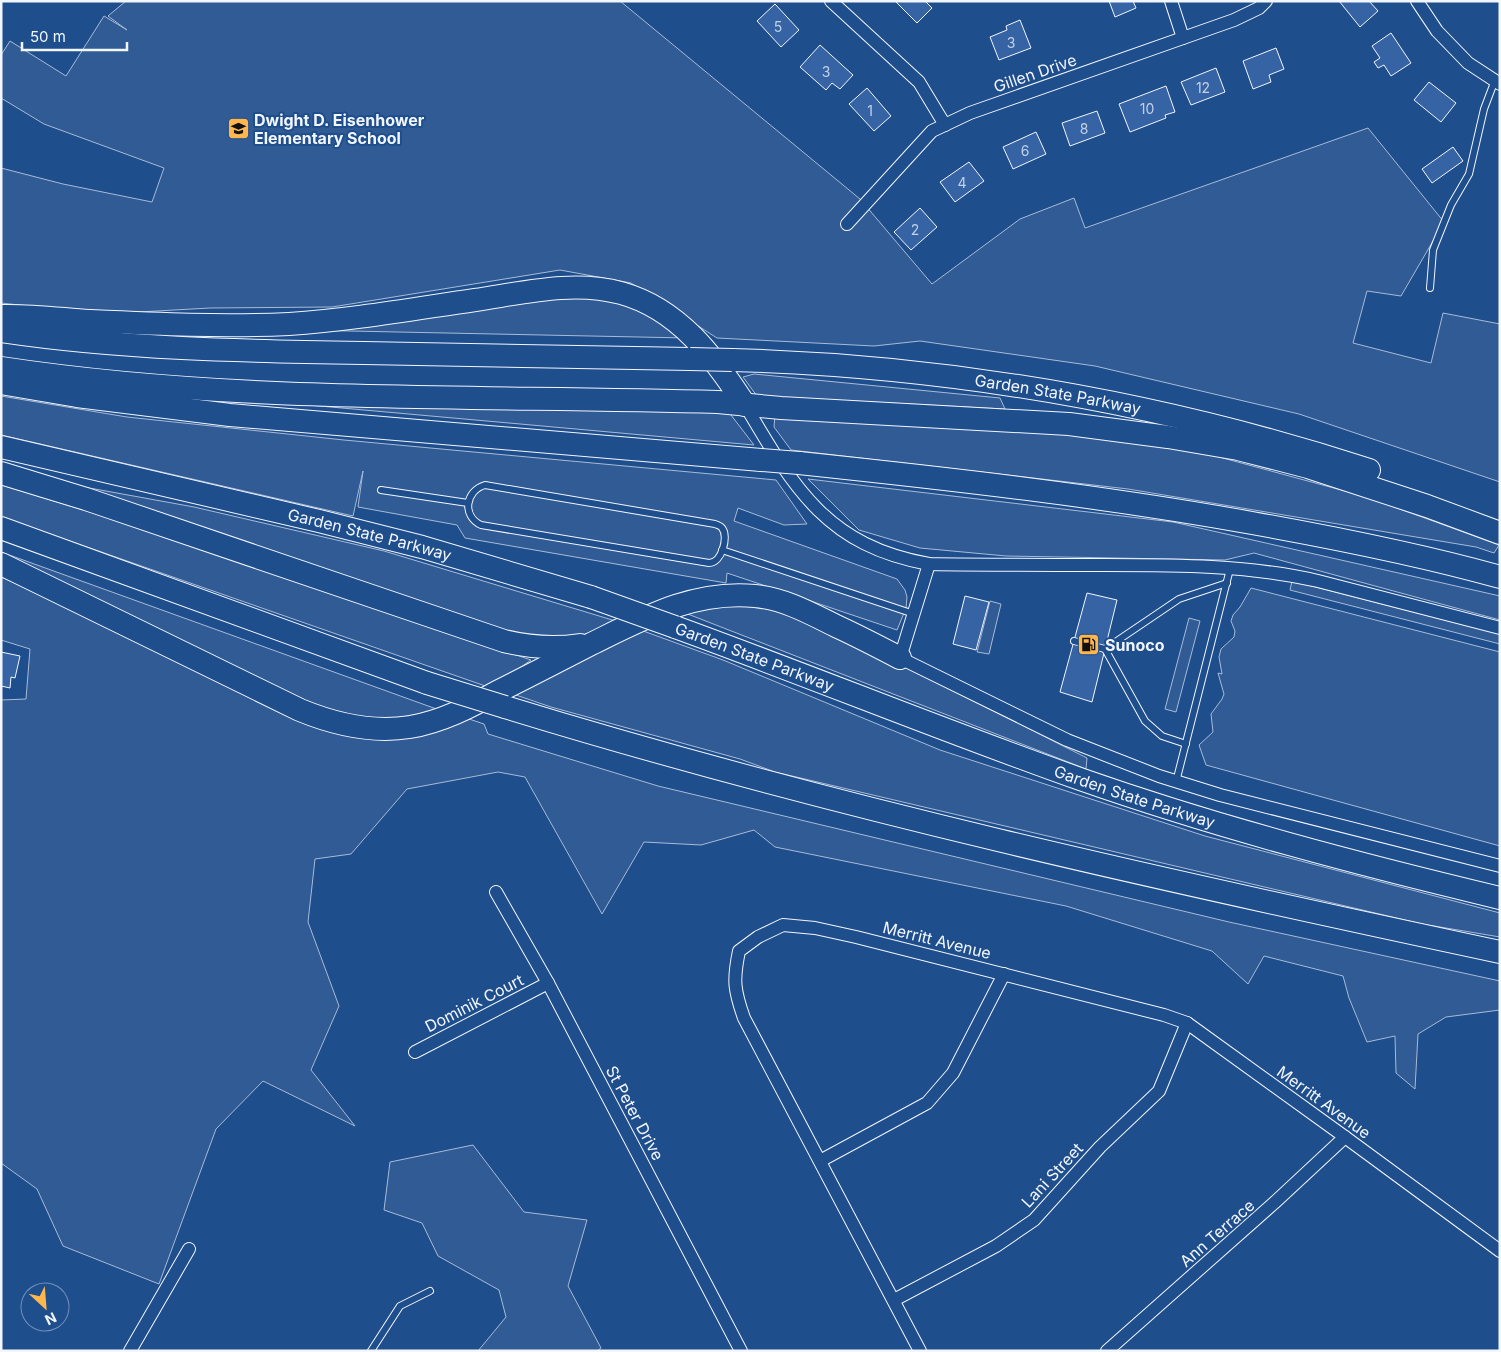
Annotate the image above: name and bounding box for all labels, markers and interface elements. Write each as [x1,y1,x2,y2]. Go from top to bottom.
house number: 5 [774,18,782,35]
scale bar [22,20,128,52]
text: 50 m [30,27,66,46]
house number: 3 [1007,34,1015,51]
street label: Gillen Drive [991,49,1079,97]
house number: 3 [822,63,830,80]
house number: 12 [1196,79,1210,96]
house number: 10 [1140,100,1154,117]
house number: 1 [867,102,873,119]
place label: Dwight D. Eisenhower Elementary School [254,110,425,148]
school or university icon: Dwight D. Eisenhower Elementary School [226,117,250,141]
house number: 8 [1080,120,1088,137]
house number: 6 [1021,142,1029,159]
house number: 4 [957,174,967,191]
house number: 2 [911,221,919,238]
street label: Garden State Parkway [974,370,1143,419]
street label: Garden State Parkway [286,504,454,565]
street label: Garden State Parkway [672,618,837,696]
fuel station icon: Sunoco [1077,633,1101,657]
place label: Sunoco [1105,635,1165,655]
street label: Garden State Parkway [1051,761,1218,832]
street label: Merritt Avenue [881,917,993,963]
street label: Dominik Court [421,970,527,1036]
street label: Merritt Avenue [1273,1061,1375,1143]
street label: St Peter Drive [602,1062,668,1164]
street label: Lani Street [1017,1139,1087,1211]
street label: Ann Terrace [1175,1195,1259,1271]
north arrow [20,1282,70,1332]
text: N [42,1309,59,1329]

